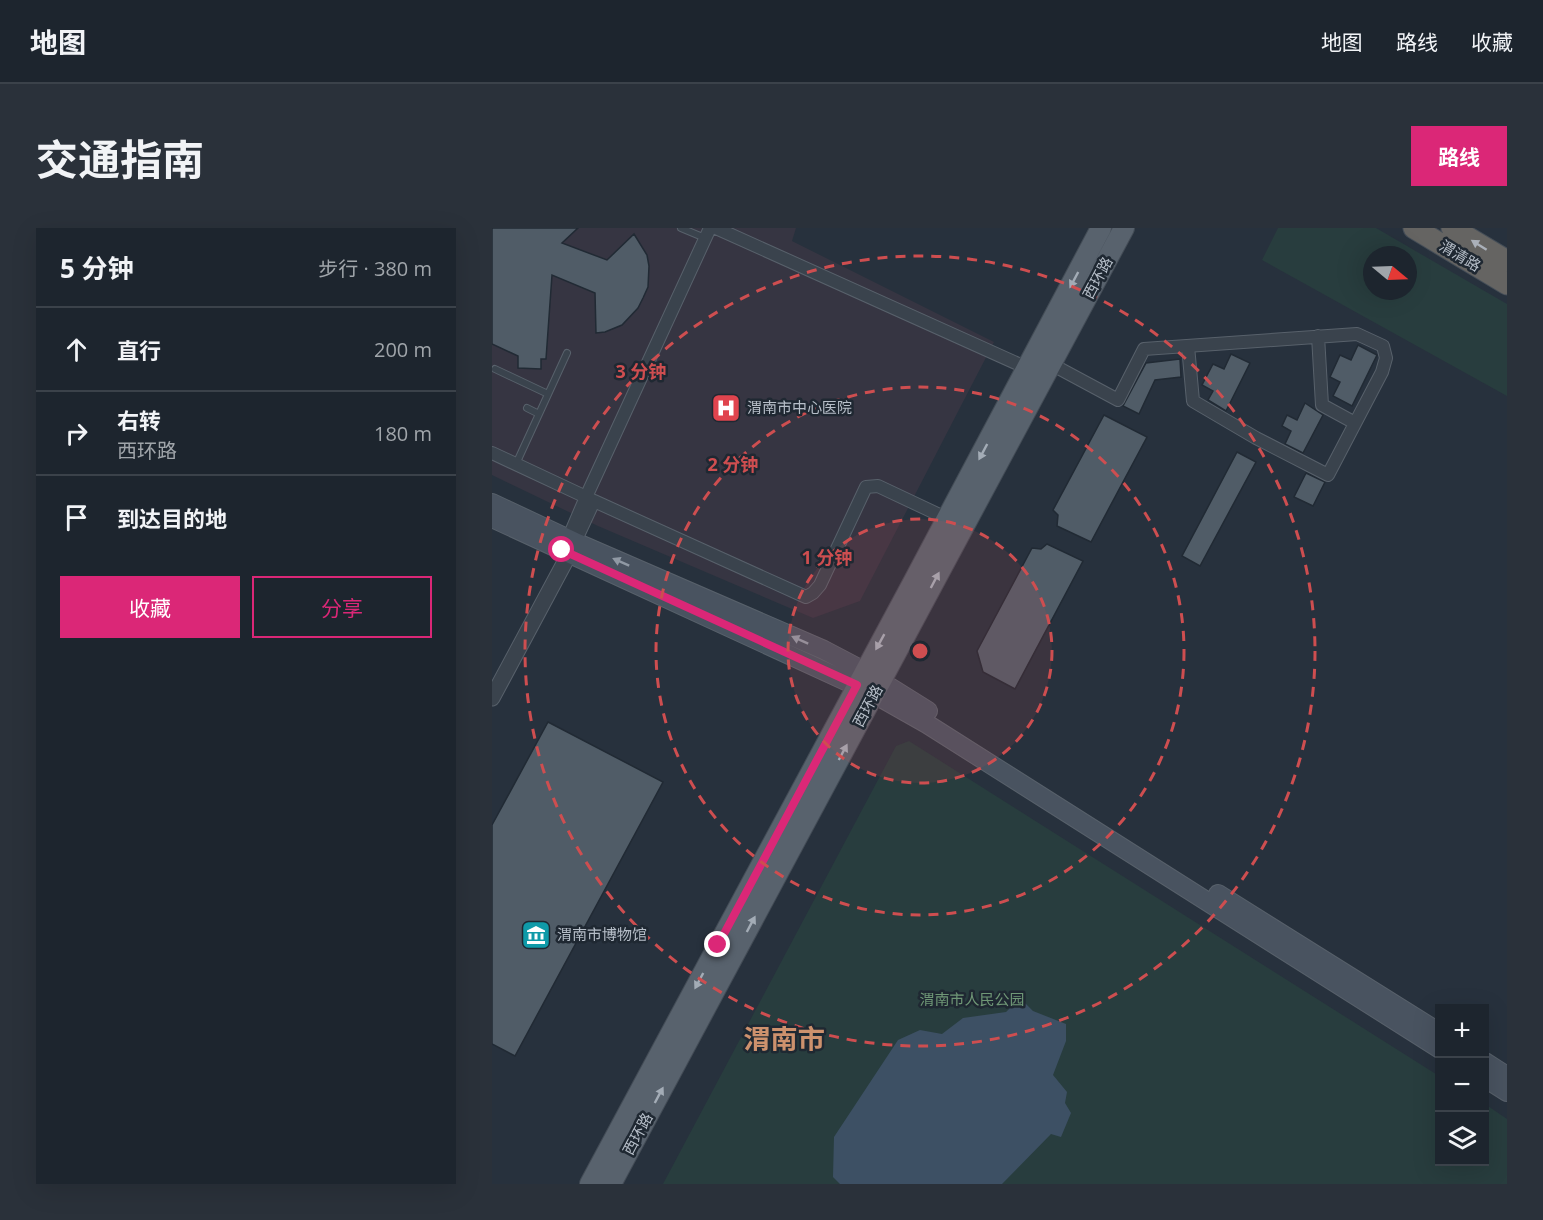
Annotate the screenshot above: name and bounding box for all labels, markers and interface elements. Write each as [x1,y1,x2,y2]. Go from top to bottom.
text: 地图 [30,23,86,61]
text: 地图 [1321,28,1363,56]
text: 路线 [1396,28,1438,56]
text: 收藏 [1471,28,1513,56]
button: 路线 [1411,126,1507,186]
text: 交通指南 [36,130,204,187]
street label: 渭清路 [1436,235,1485,275]
one-way arrow [1471,240,1487,251]
north arrow [1363,246,1417,300]
text: 5 分钟 [60,250,134,286]
street label: 西环路 [1078,253,1117,302]
text: 步行 · 380 m [318,255,432,282]
one-way arrow [1069,271,1079,288]
icon: ahead [60,333,93,366]
text: 直行 [117,335,161,365]
text: 200 m [374,336,432,363]
text: 3 分钟 [616,359,666,383]
hospital icon: 渭南市中心医院 [710,392,742,424]
place label: 渭南市中心医院 [747,397,852,417]
text: 右转 [117,405,161,435]
icon: right [60,417,93,450]
text: 180 m [374,420,432,447]
text: 西环路 [117,437,177,464]
one-way arrow [978,444,988,461]
text: 2 分钟 [708,452,758,476]
icon: arrive [60,501,93,534]
text: 到达目的地 [117,503,227,533]
route start [548,536,574,562]
text: 1 分钟 [802,545,852,569]
one-way arrow [612,557,630,566]
one-way arrow [930,571,940,588]
button: 收藏 [60,576,240,638]
button: 分享 [252,576,432,638]
one-way arrow [875,634,885,651]
one-way arrow [791,635,808,644]
centre of rings [910,641,930,661]
street label: 西环路 [848,681,887,730]
one-way arrow [838,743,848,760]
one-way arrow [746,915,756,932]
museum icon: 渭南市博物馆 [520,919,552,951]
place label: 渭南市博物馆 [557,924,647,944]
route end [704,931,730,957]
one-way arrow [694,972,704,989]
park label: 渭南市人民公园 [919,989,1025,1009]
map controls [1435,1004,1489,1166]
button: + [1435,1004,1489,1058]
district label: 渭南市 [744,1020,825,1057]
button: − [1435,1058,1489,1112]
one-way arrow [654,1087,664,1104]
street label: 西环路 [618,1109,657,1158]
button: layers [1435,1112,1489,1166]

